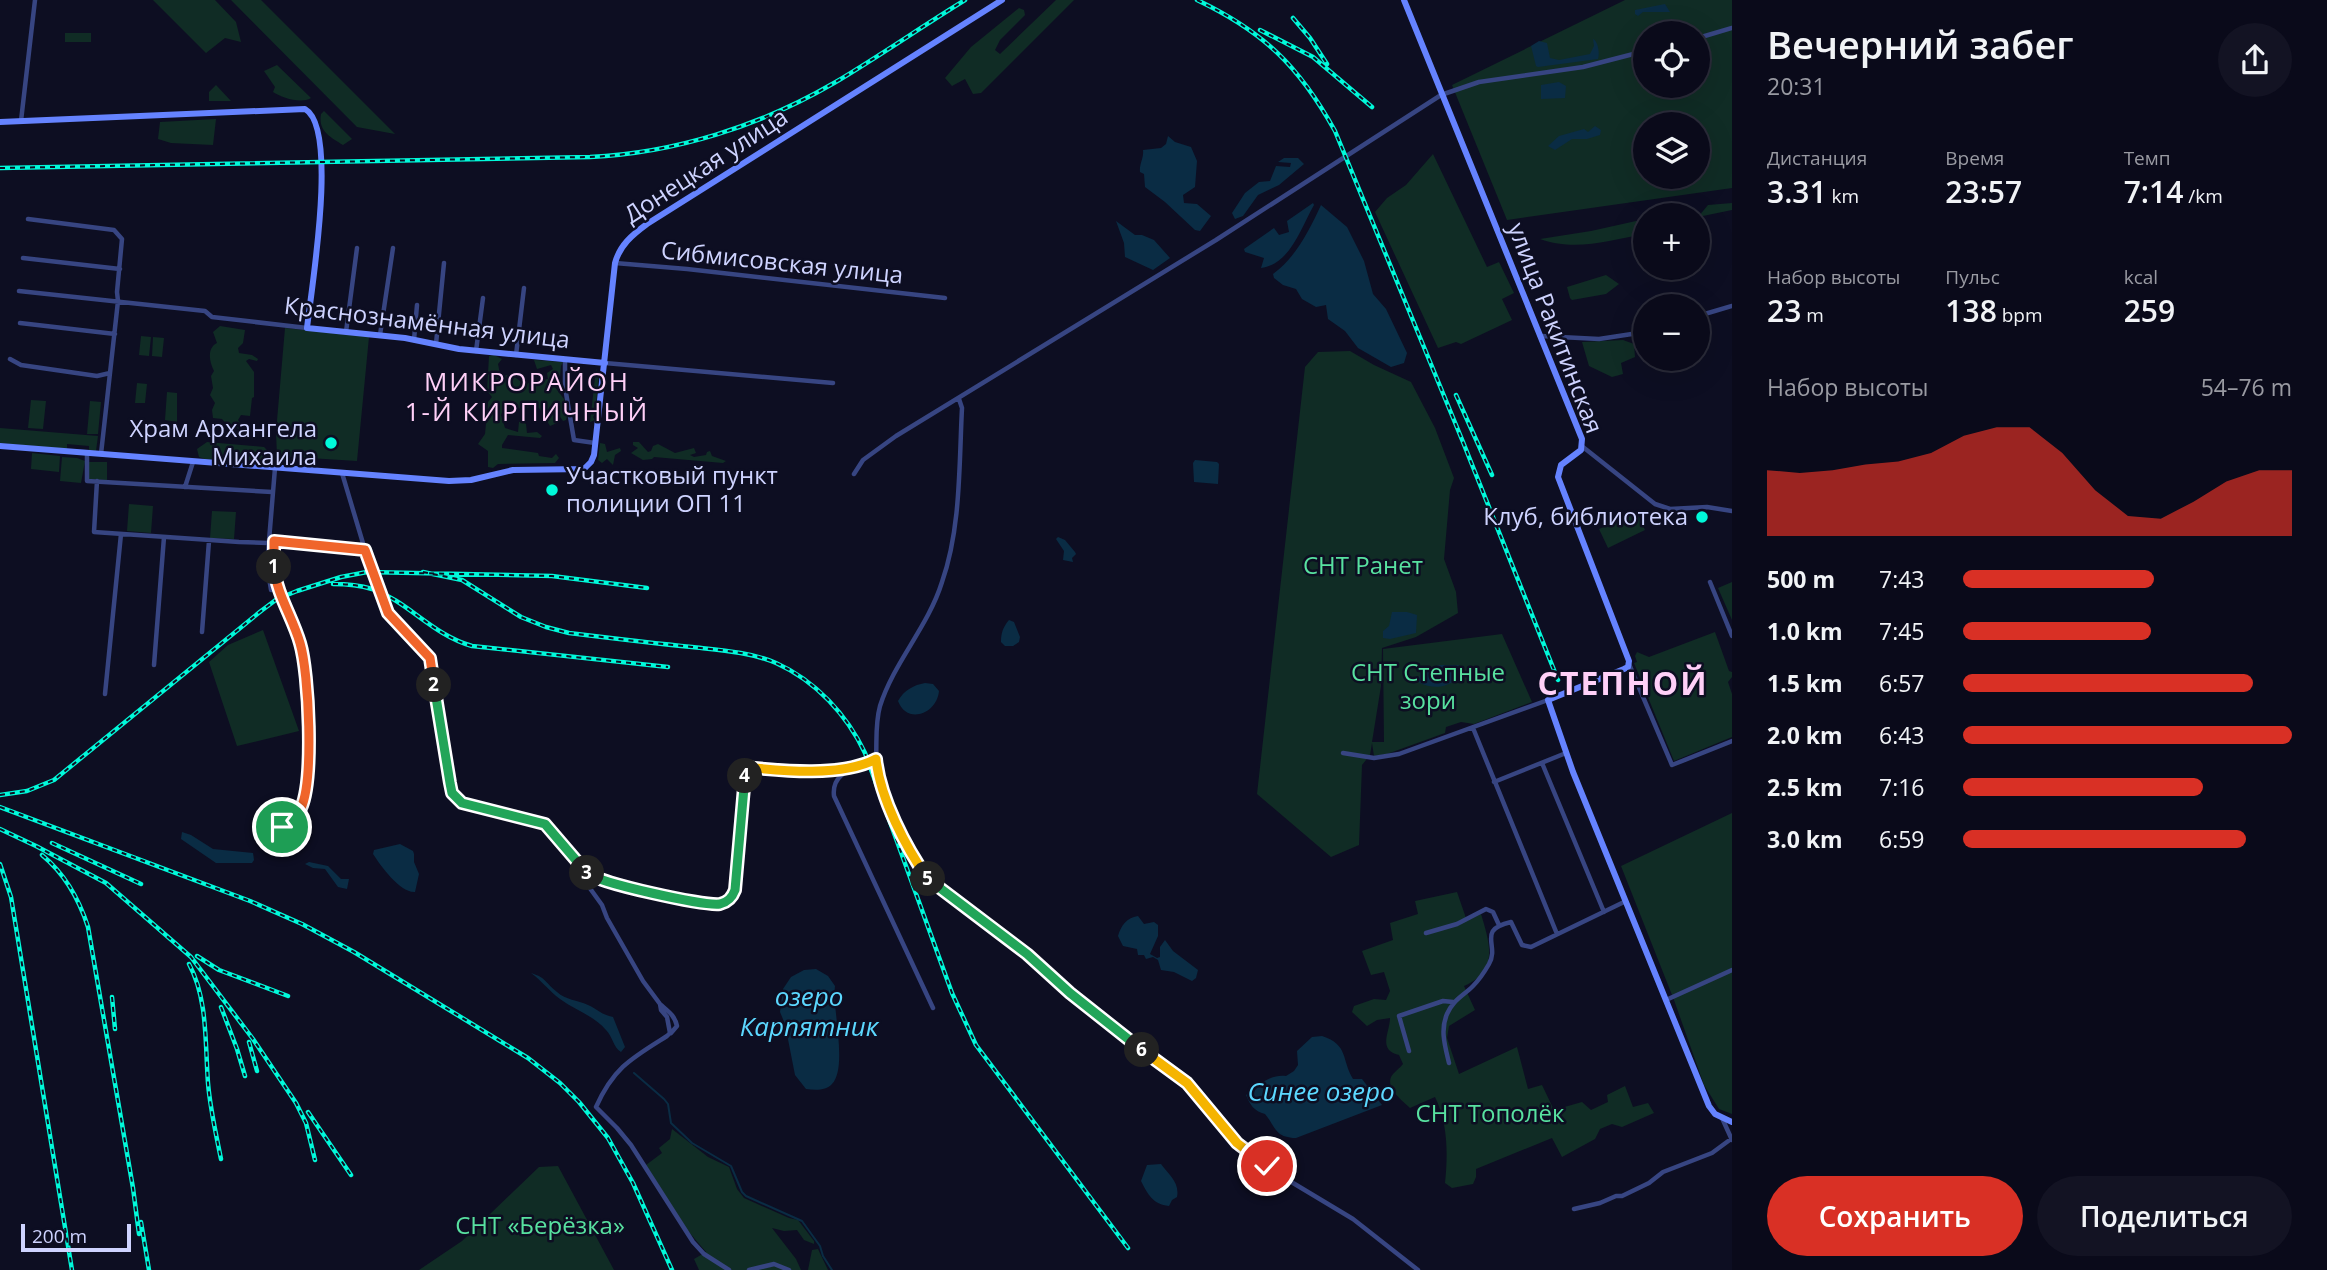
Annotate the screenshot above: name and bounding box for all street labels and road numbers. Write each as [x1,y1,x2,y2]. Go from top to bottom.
street label: Донецкая улица [617,99,794,230]
street label: улица Ракитинская [1501,217,1612,438]
street label: Сибмисовская улица [659,232,905,291]
street label: Краснознамённая улица [282,288,572,355]

